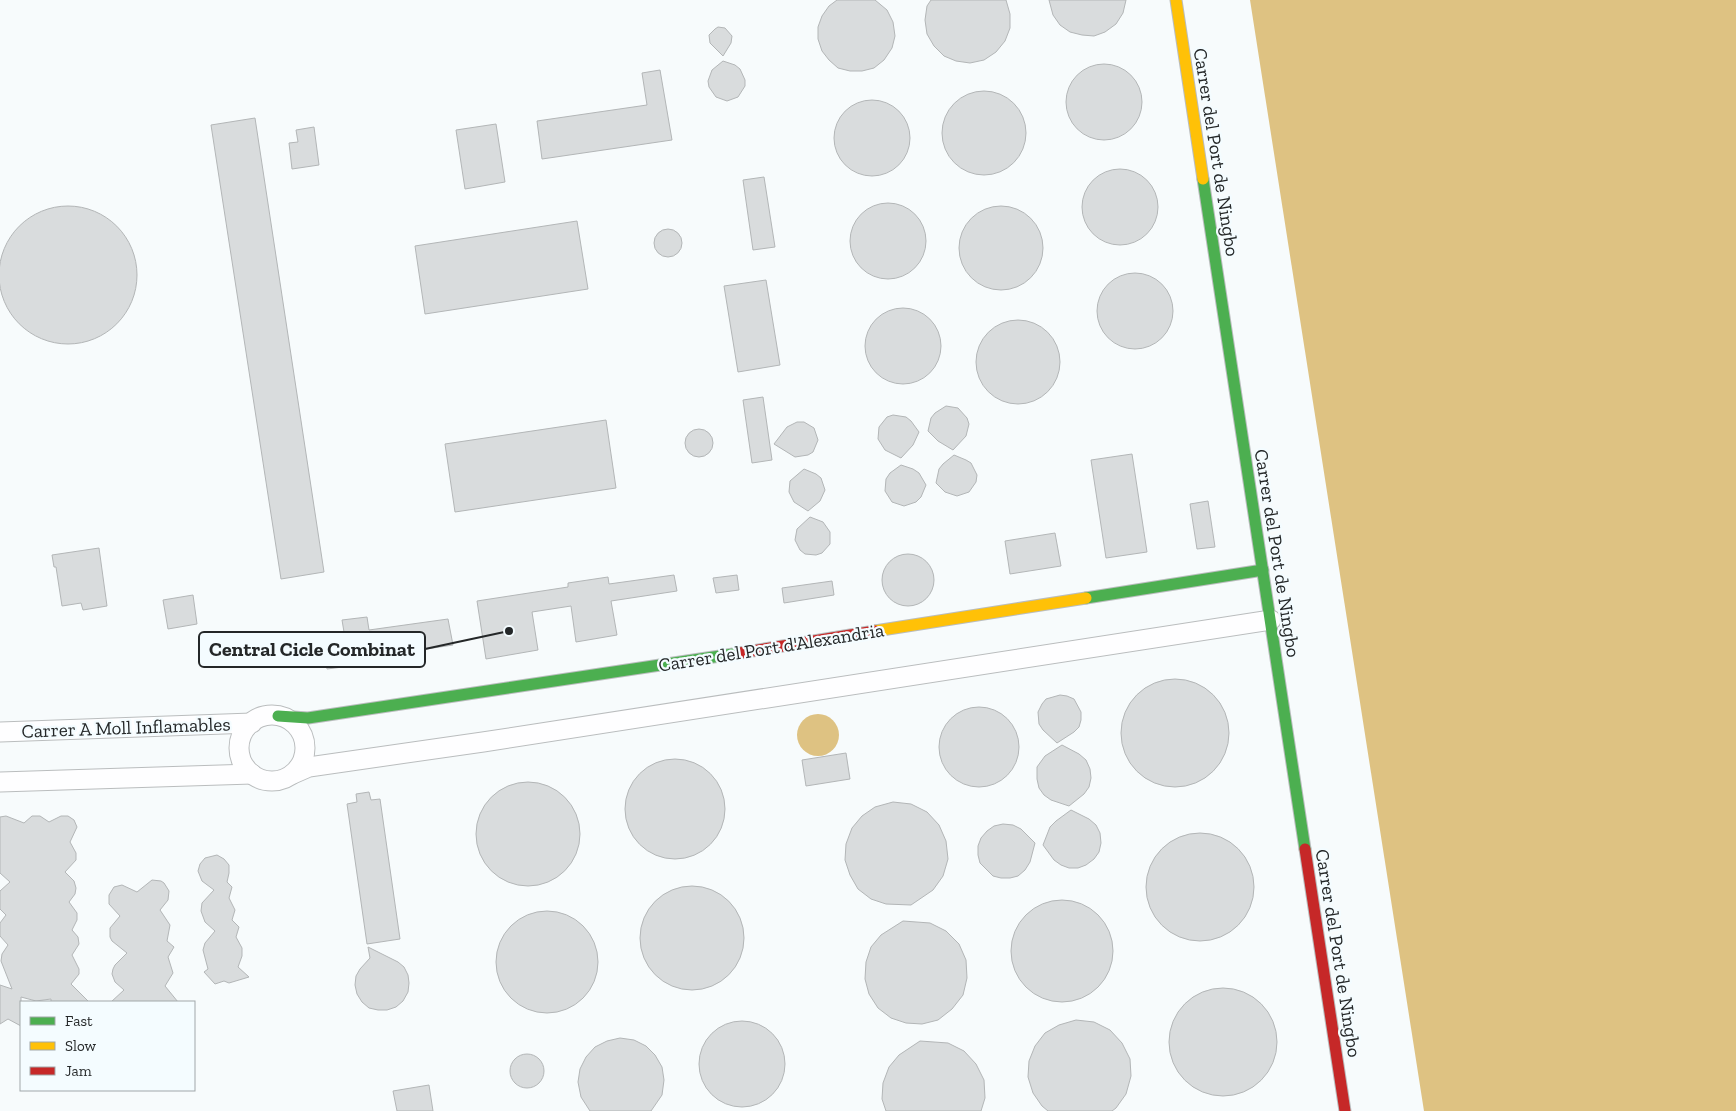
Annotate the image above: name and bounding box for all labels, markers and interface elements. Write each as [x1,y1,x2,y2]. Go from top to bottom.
street label: Carrer del Port de Ningbo [1189,46,1244,258]
street label: Carrer del Port de Ningbo [1250,447,1305,659]
street label: Carrer del Port d'Alexandria [657,618,886,677]
callout: Central Cicle Combinat [199,632,425,667]
text: Central Cicle Combinat [209,637,416,661]
street label: Carrer A Moll Inflamables [21,712,231,743]
street label: Carrer del Port de Ningbo [1311,847,1366,1059]
legend [20,1001,195,1091]
text: Fast [65,1012,93,1030]
text: Slow [65,1037,97,1055]
text: Jam [65,1062,92,1080]

